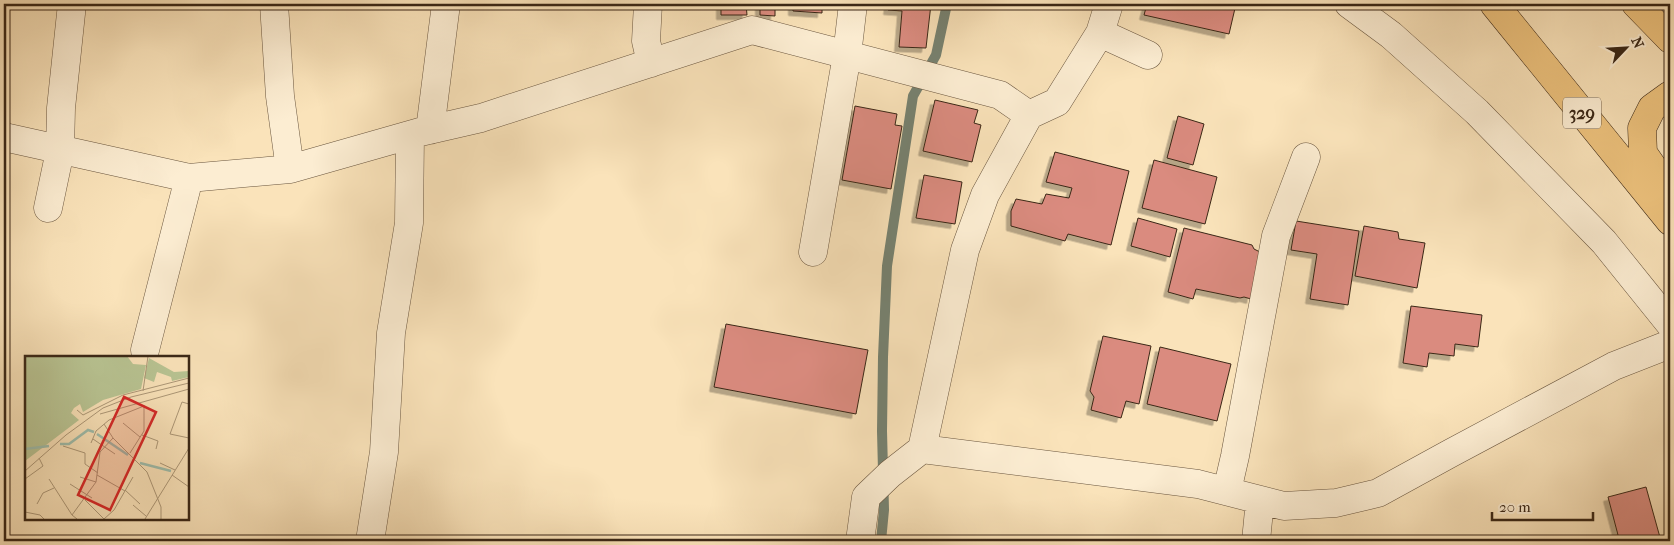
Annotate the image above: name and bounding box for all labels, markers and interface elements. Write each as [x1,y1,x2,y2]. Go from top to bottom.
north arrow [1602,22,1652,72]
text: N [1627,34,1647,51]
road number: 329 [1563,98,1601,128]
inset map [25,356,189,520]
scale bar [1492,490,1593,522]
text: 20 m [1499,498,1531,516]

